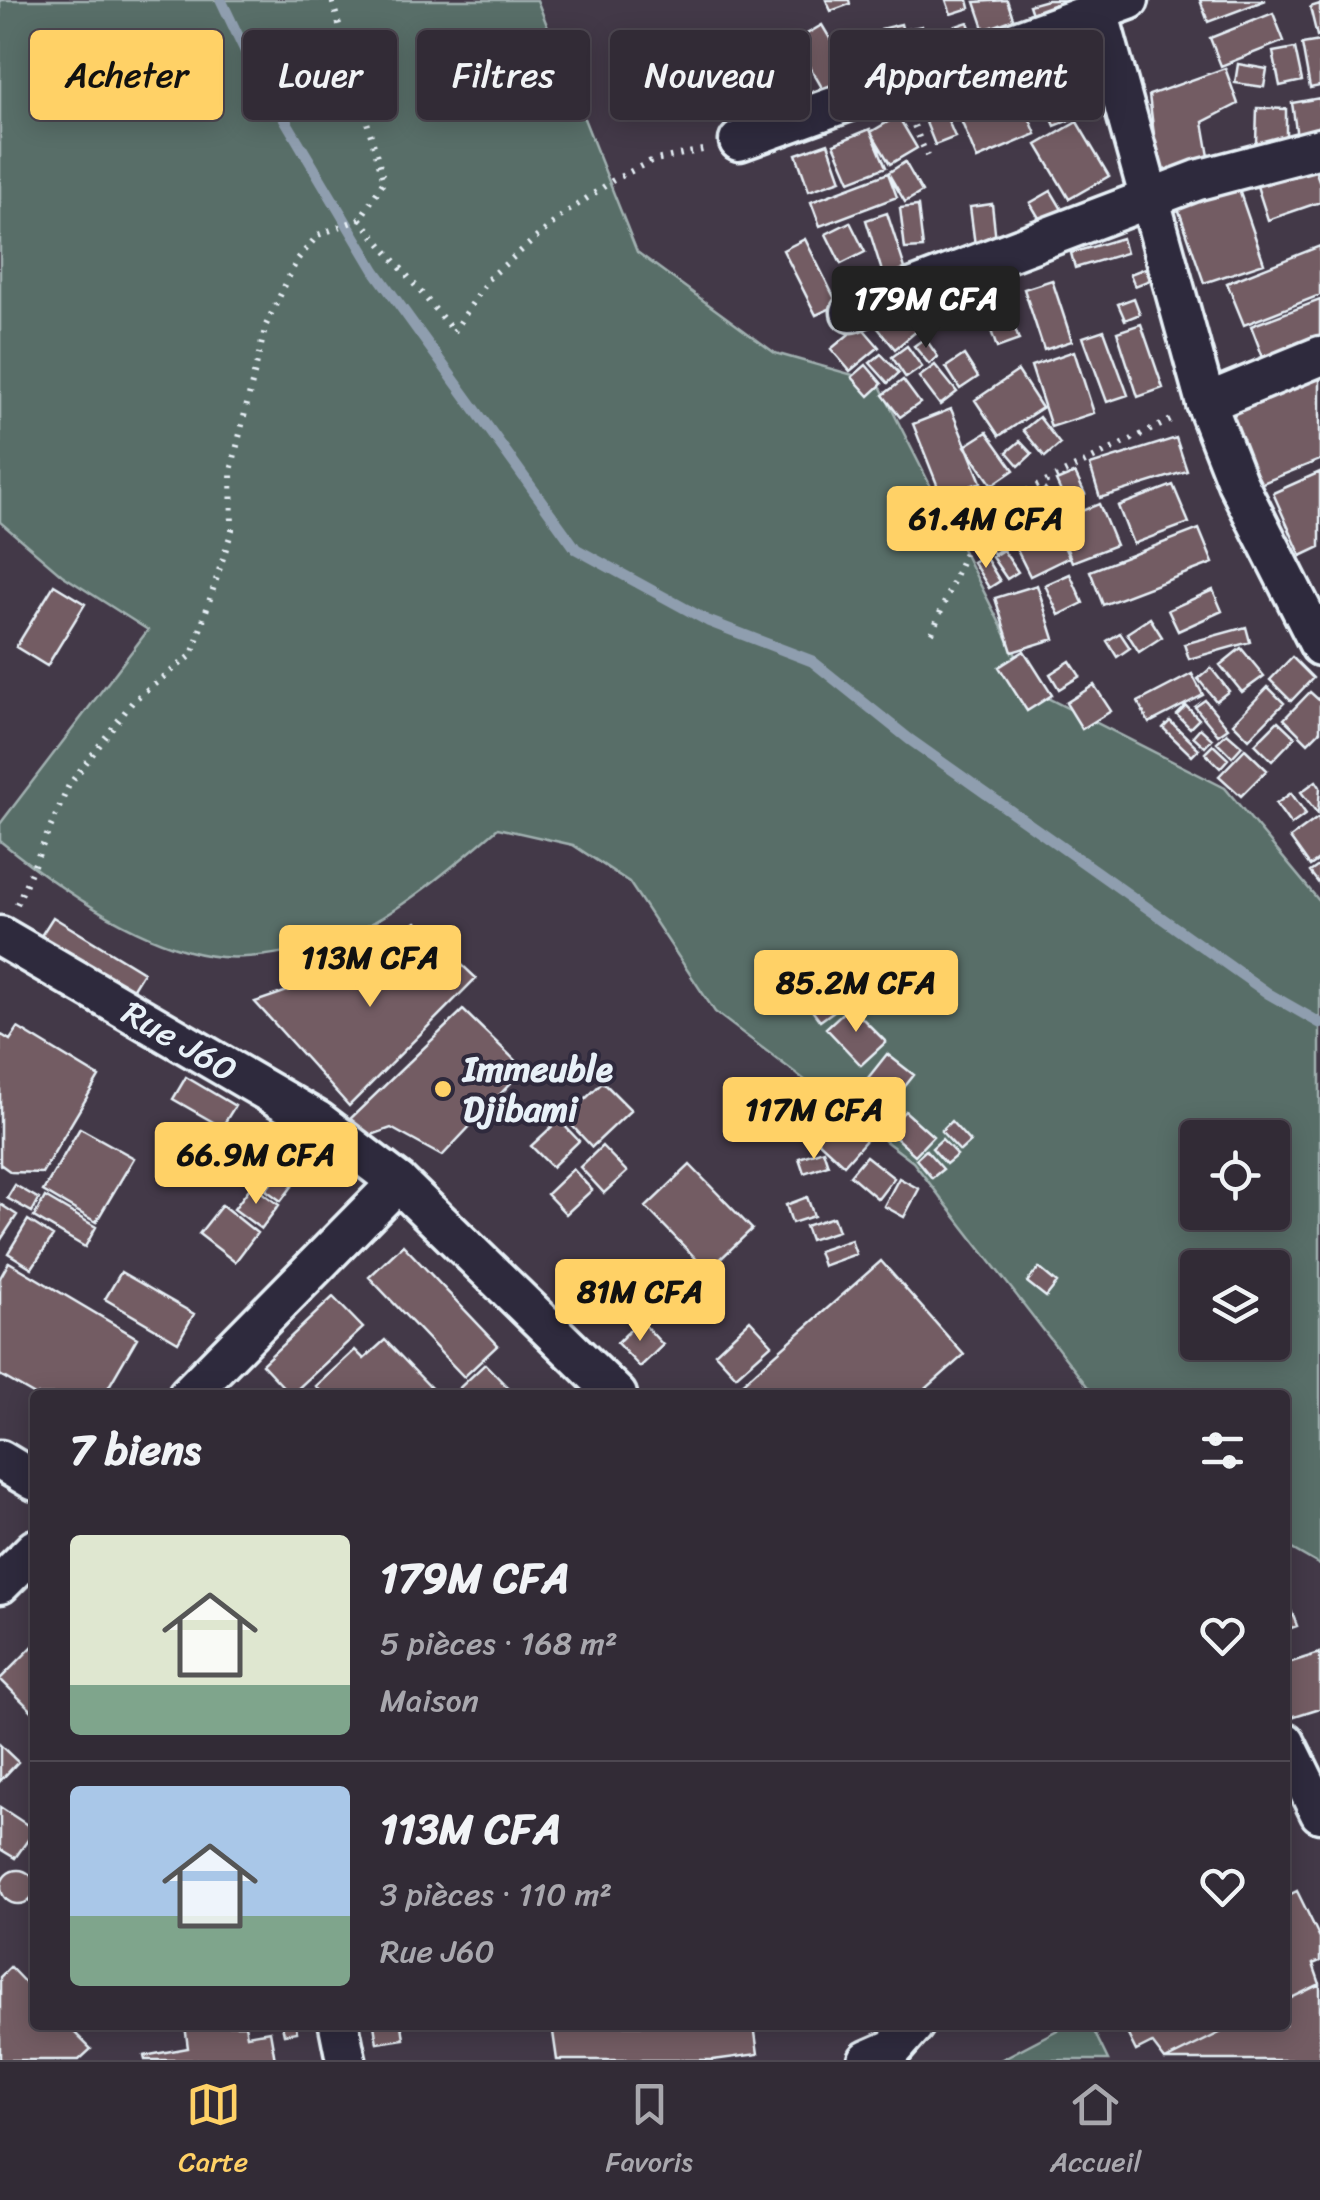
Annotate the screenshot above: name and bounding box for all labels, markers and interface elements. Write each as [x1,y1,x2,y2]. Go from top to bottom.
chip: Acheter [30,30,223,120]
chip: Louer [243,30,397,120]
chip: Filtres [417,30,590,120]
chip: Nouveau [610,30,810,120]
chip: Appartement [830,30,1103,120]
pin: 179M CFA [823,266,1029,351]
text: 179M CFA [854,270,998,327]
pin: 61.4M CFA [872,486,1100,571]
text: 61.4M CFA [909,490,1063,547]
pin: 113M CFA [267,925,473,1010]
text: 113M CFA [301,929,439,986]
pin: 85.2M CFA [742,950,970,1035]
text: 85.2M CFA [776,954,936,1011]
street label: Rue J60 [110,982,250,1099]
place label: Immeuble Djibami [461,1038,613,1140]
pin: 117M CFA [711,1077,917,1162]
marker: Immeuble Djibami [432,1078,454,1100]
text: 117M CFA [745,1081,883,1138]
map controls [1180,1120,1290,1360]
button: locate [1180,1120,1290,1230]
pin: 66.9M CFA [142,1122,370,1207]
text: 66.9M CFA [177,1126,335,1183]
button: layers [1180,1250,1290,1360]
pin: 81M CFA [548,1259,732,1344]
text: 81M CFA [577,1263,703,1320]
text: 7 biens [70,1413,201,1487]
icon: filters [1195,1423,1250,1478]
text: 179M CFA [380,1541,570,1615]
icon: home [150,1575,270,1695]
icon: heart [1195,1608,1250,1663]
text: 5 pièces · 168 m² [380,1615,617,1672]
text: Maison [380,1672,479,1729]
text: 113M CFA [380,1792,561,1866]
icon: home [150,1826,270,1946]
icon: heart [1195,1859,1250,1914]
text: 3 pièces · 110 m² [380,1866,612,1923]
text: Rue J60 [380,1923,495,1980]
tab: Carte [179,2077,248,2186]
tab: Favoris [605,2077,693,2186]
tab: Accueil [1050,2077,1141,2186]

